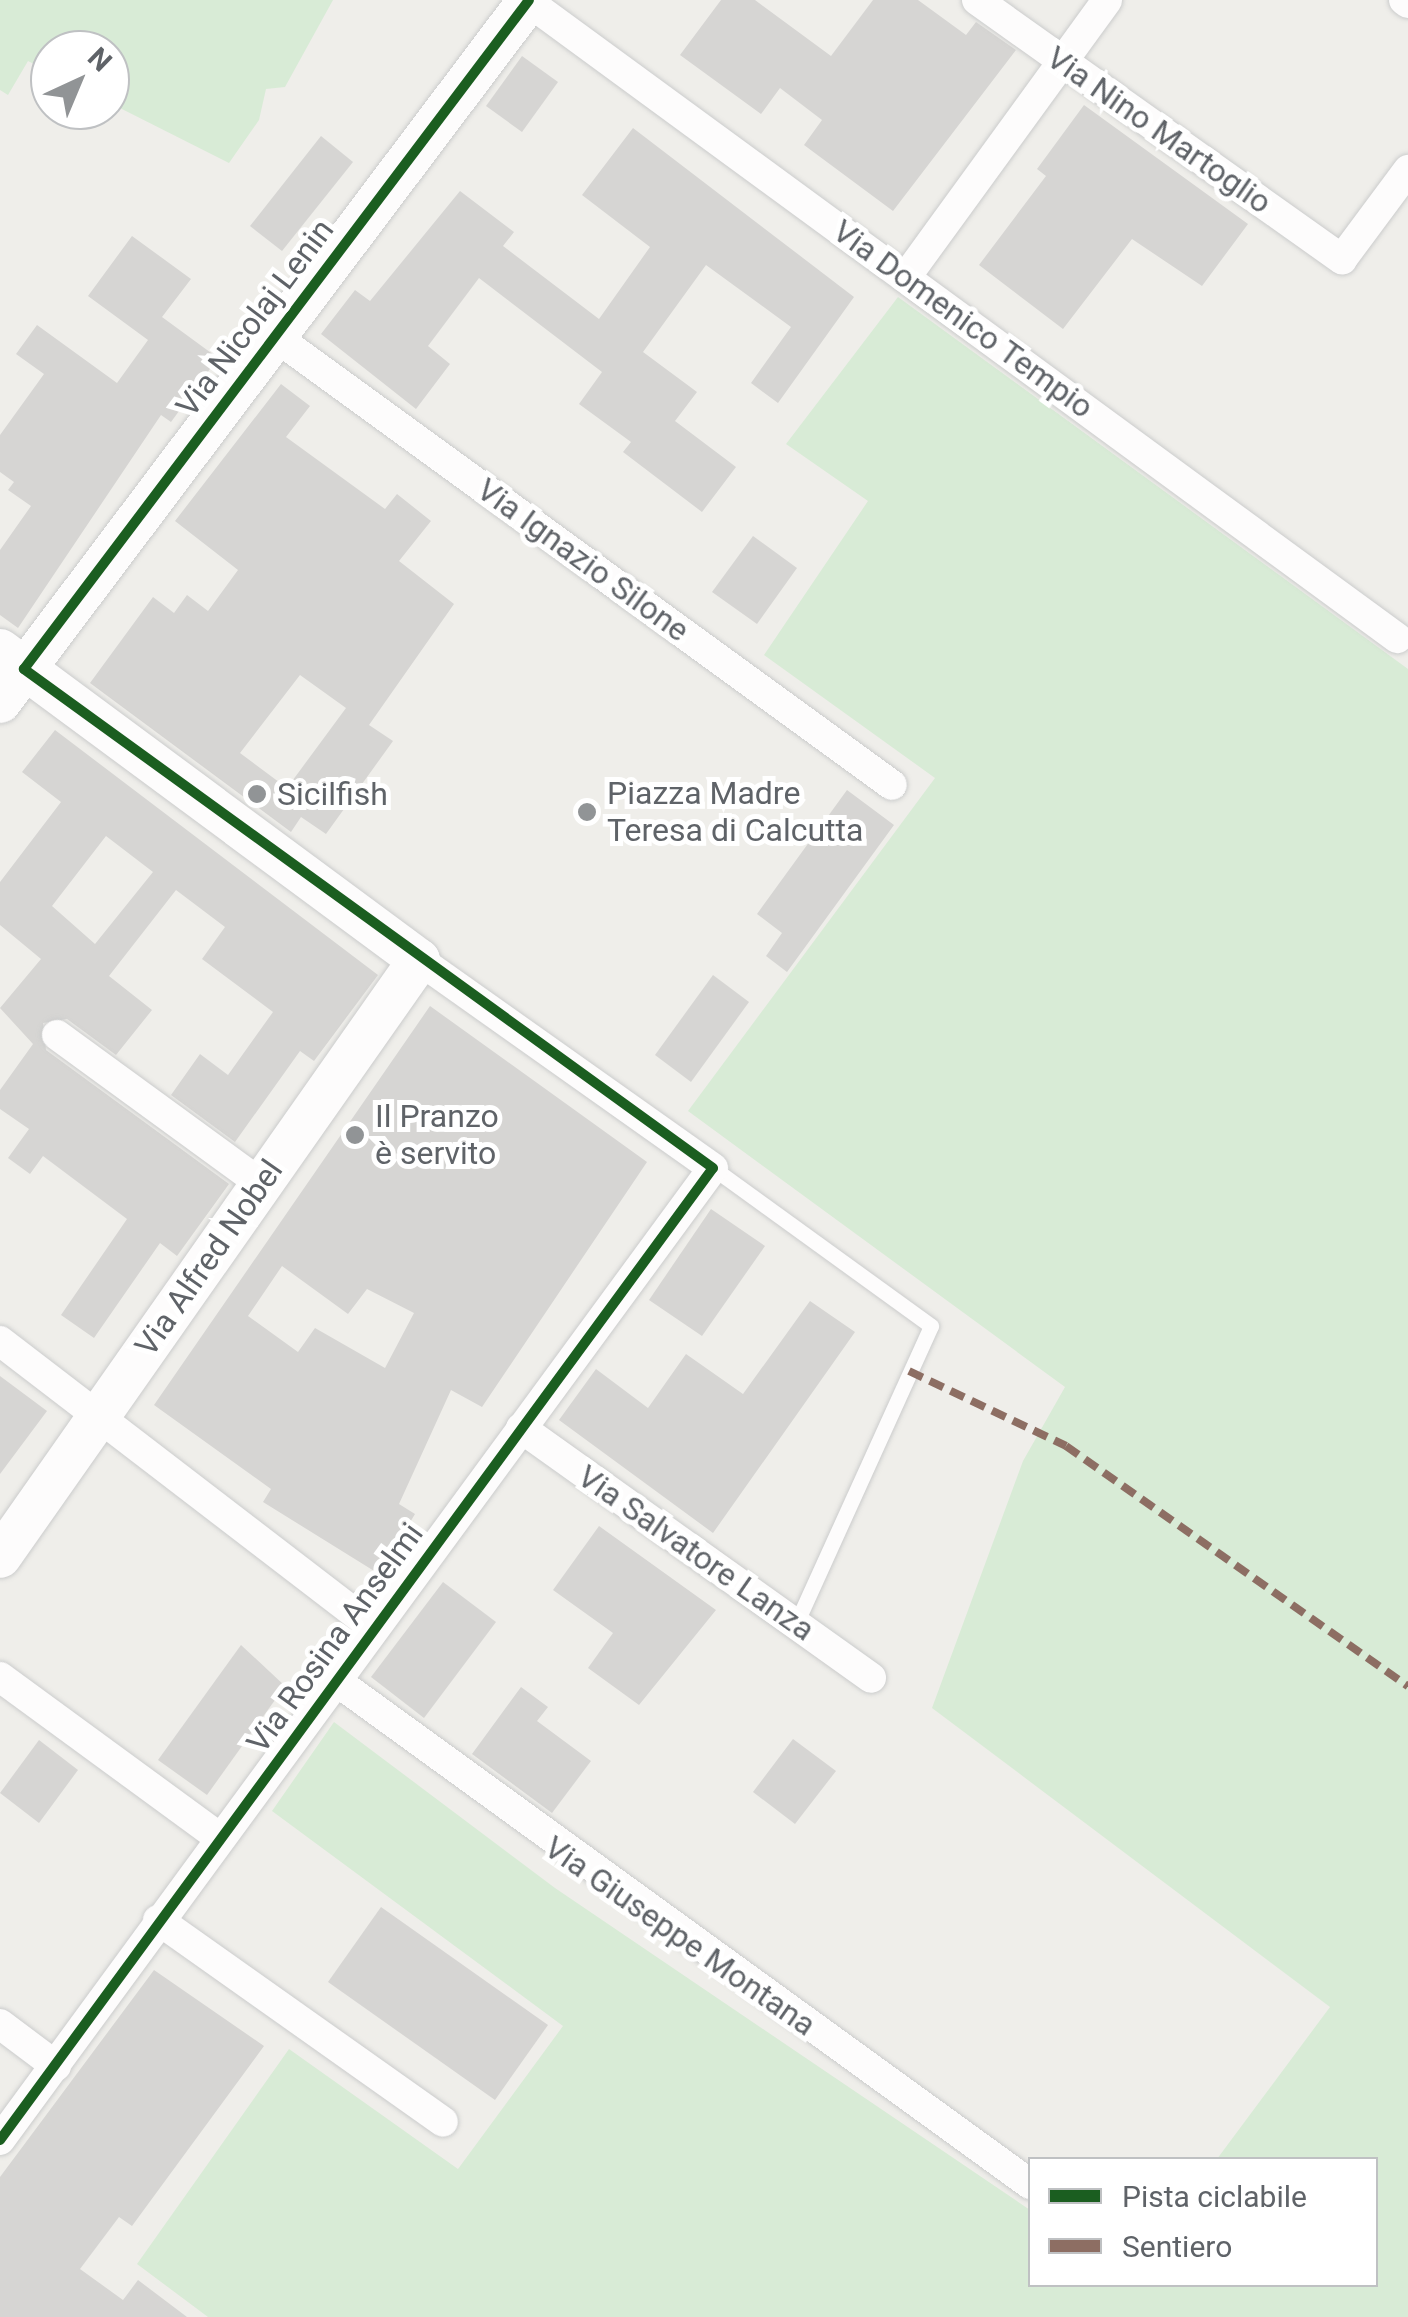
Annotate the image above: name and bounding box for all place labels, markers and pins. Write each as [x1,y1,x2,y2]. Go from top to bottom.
place label: Sicilfish [277,775,388,813]
place label: Piazza Madre Teresa di Calcutta [607,775,863,850]
marker: Sicilfish [246,783,268,805]
marker: Piazza Madre Teresa di Calcutta [576,801,598,823]
place label: Il Pranzo è servito [375,1098,499,1173]
marker: Il Pranzo è servito [344,1124,366,1146]

